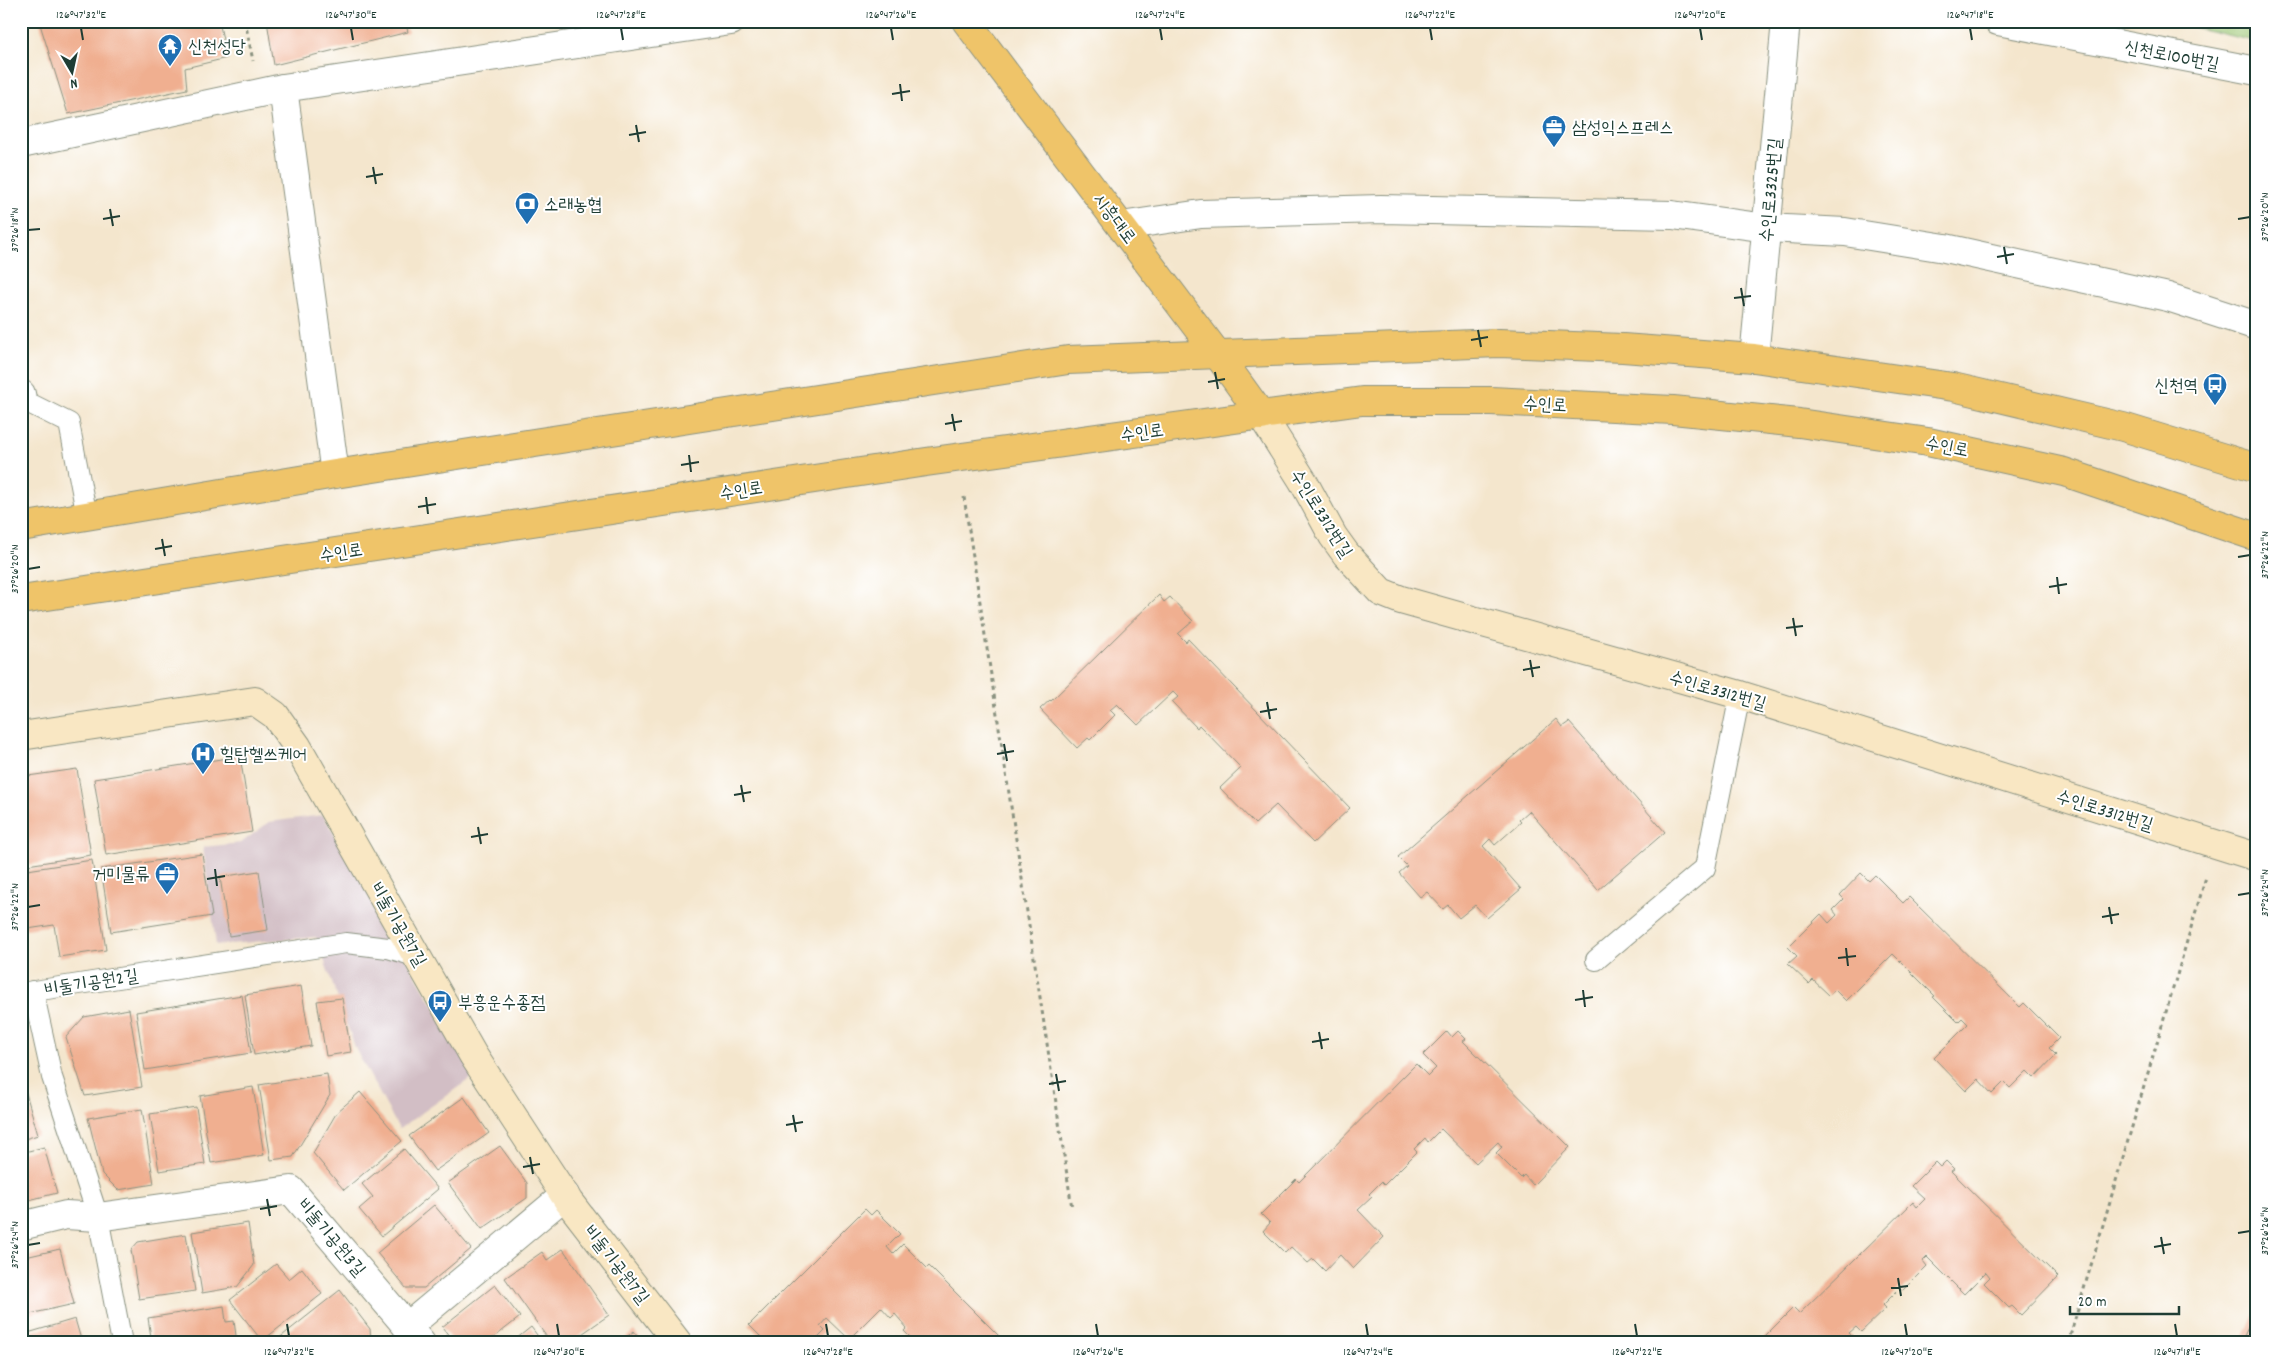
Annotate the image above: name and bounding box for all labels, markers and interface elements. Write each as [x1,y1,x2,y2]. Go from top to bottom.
text: 126°47'32"E [56,7,106,24]
text: 126°47'30"E [325,7,377,24]
text: 126°47'28"E [596,7,646,24]
text: 126°47'26"E [866,7,917,24]
text: 126°47'24"E [1135,7,1185,24]
text: 126°47'22"E [1405,7,1455,24]
text: 126°47'20"E [1674,7,1726,24]
text: 126°47'18"E [1947,7,1994,24]
temple icon: 신천성당 [157,33,183,67]
place label: 신천성당 [188,36,246,61]
street label: 신천로100번길 [2122,36,2222,79]
north arrow [48,48,98,98]
text: N [69,72,79,93]
office icon: 삼성익스프레스 [1541,114,1567,148]
place label: 삼성익스프레스 [1572,117,1673,142]
street label: 수인로3325번길 [1755,137,1790,243]
street label: 시흥대로 [1086,189,1140,250]
bank icon: 소래농협 [514,191,540,225]
text: 37°26'20"N [2257,192,2274,242]
place label: 소래농협 [544,194,602,219]
text: 37°26'18"N [7,207,24,252]
bus stop icon: 신천역 [2202,372,2228,406]
place label: 신천역 [2155,375,2198,400]
street label: 수인로 [1523,393,1567,420]
street label: 수인로 [1119,419,1166,450]
street label: 수인로 [1923,432,1970,465]
street label: 수인로3312번길 [1283,465,1357,564]
street label: 수인로 [718,477,765,508]
text: 37°26'22"N [2257,531,2274,579]
street label: 수인로 [318,539,365,570]
text: 37°26'20"N [7,544,24,594]
street label: 수인로3312번길 [1666,667,1769,718]
hospital icon: 힐탑헬쓰케어 [190,741,216,775]
place label: 힐탑헬쓰케어 [220,744,307,769]
street label: 수인로3312번길 [2053,786,2156,839]
office icon: 거미물류 [154,861,180,895]
place label: 거미물류 [92,864,150,889]
text: 37°26'24"N [2257,869,2274,917]
street label: 비둘기공원7길 [363,878,431,973]
text: 37°26'22"N [7,883,24,931]
street label: 비둘기공원2길 [43,965,141,1004]
bus stop icon: 부흥운수종점 [427,989,453,1023]
place label: 부흥운수종점 [458,992,545,1017]
street label: 비둘기공원3길 [290,1194,370,1283]
text: 37°26'26"N [2257,1207,2274,1255]
text: 37°26'24"N [7,1221,24,1269]
street label: 비둘기공원7길 [576,1221,654,1311]
scale bar [2070,1284,2179,1316]
text: 20 m [2078,1292,2106,1314]
text: 126°47'32"E [264,1344,314,1361]
text: 126°47'30"E [533,1344,585,1361]
text: 126°47'28"E [803,1344,853,1361]
text: 126°47'26"E [1073,1344,1124,1361]
text: 126°47'24"E [1343,1344,1393,1361]
text: 126°47'22"E [1612,1344,1662,1361]
text: 126°47'20"E [1881,1344,1933,1361]
text: 126°47'18"E [2154,1344,2201,1361]

